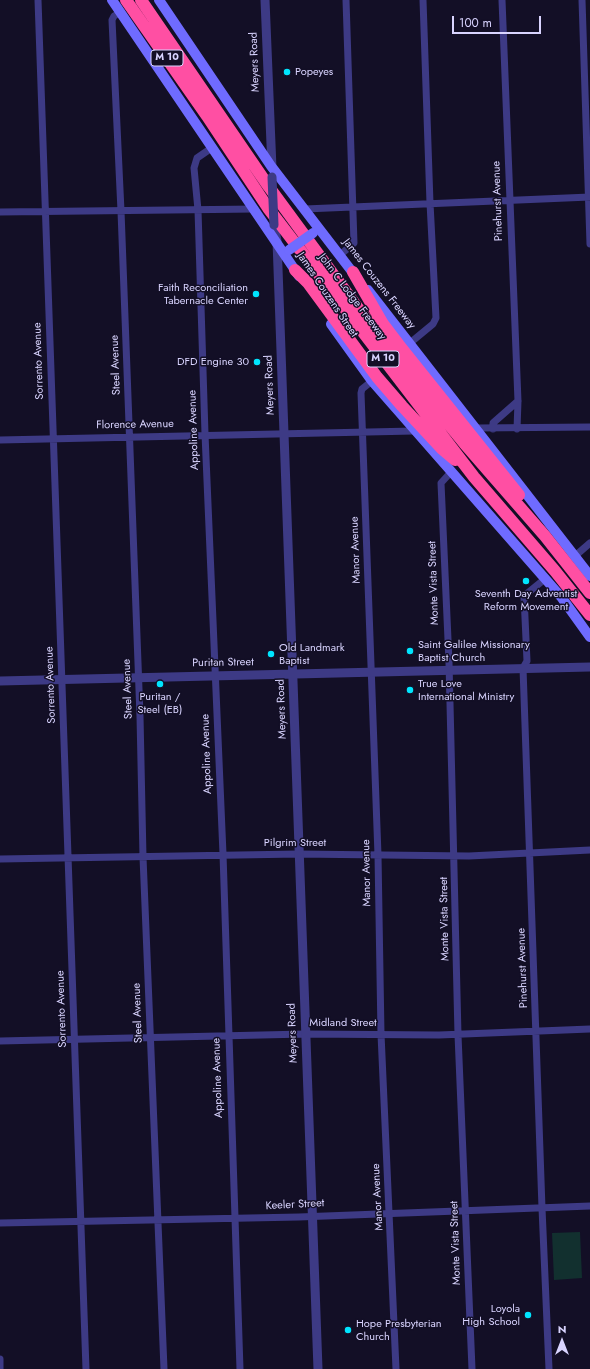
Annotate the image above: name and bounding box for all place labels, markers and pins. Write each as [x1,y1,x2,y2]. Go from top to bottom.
place label: Popeyes [295,65,333,79]
marker: Popeyes [282,67,292,77]
place label: Faith Reconciliation Tabernacle Center [158,281,248,307]
marker: Faith Reconciliation Tabernacle Center [251,289,261,299]
place label: DFD Engine 30 [177,355,249,369]
marker: DFD Engine 30 [252,357,262,367]
marker: Seventh Day Adventist Reform Movement [521,576,531,586]
place label: Seventh Day Adventist Reform Movement [475,587,577,613]
place label: Saint Galilee Missionary Baptist Church [418,638,530,664]
place label: Old Landmark Baptist [279,641,345,667]
marker: Saint Galilee Missionary Baptist Church [405,646,415,656]
marker: Old Landmark Baptist [266,649,276,659]
place label: True Love International Ministry [418,677,514,703]
marker: Puritan / Steel (EB) [155,679,165,689]
marker: True Love International Ministry [405,685,415,695]
place label: Puritan / Steel (EB) [138,690,182,716]
place label: Loyola High School [462,1302,520,1328]
marker: Loyola High School [523,1310,533,1320]
place label: Hope Presbyterian Church [356,1317,442,1343]
marker: Hope Presbyterian Church [343,1325,353,1335]

